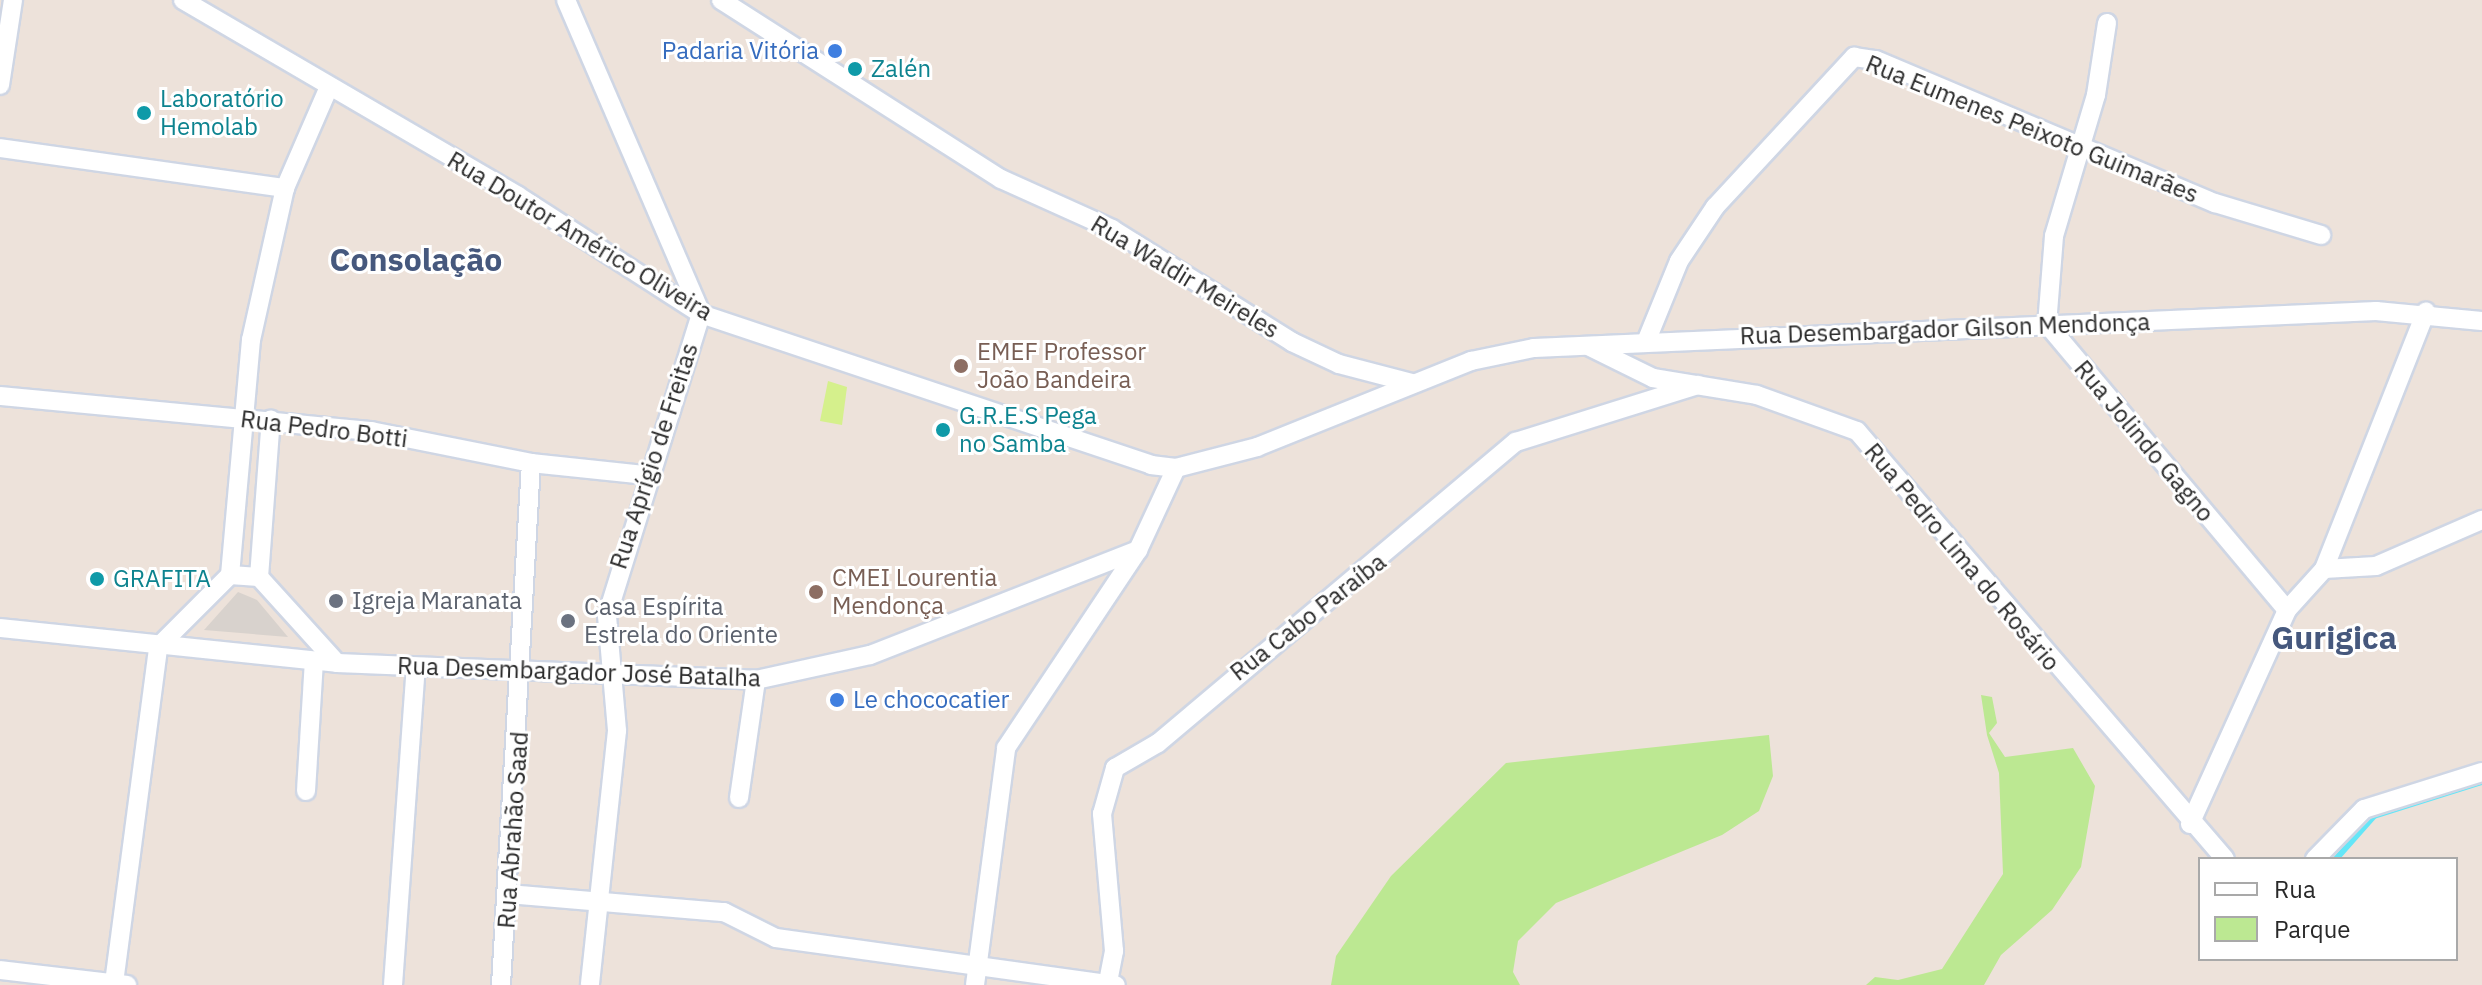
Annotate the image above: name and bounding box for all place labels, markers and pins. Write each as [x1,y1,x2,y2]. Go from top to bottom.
place label: Padaria Vitória [662,37,819,65]
marker: Padaria Vitória [826,42,844,60]
place label: Zalén [871,55,931,83]
marker: Zalén [846,60,864,78]
place label: Laboratório Hemolab [160,85,284,141]
marker: Laboratório Hemolab [135,104,153,122]
place label: EMEF Professor João Bandeira [977,338,1146,394]
marker: EMEF Professor João Bandeira [952,357,970,375]
place label: G.R.E.S Pega no Samba [959,402,1097,458]
marker: G.R.E.S Pega no Samba [934,421,952,439]
place label: CMEI Lourentia Mendonça [832,564,997,620]
place label: GRAFITA [113,565,211,593]
marker: GRAFITA [88,570,106,588]
marker: CMEI Lourentia Mendonça [807,583,825,601]
place label: Igreja Maranata [352,587,522,615]
marker: Igreja Maranata [327,592,345,610]
place label: Casa Espírita Estrela do Oriente [584,593,778,649]
marker: Casa Espírita Estrela do Oriente [559,612,577,630]
place label: Le chococatier [853,686,1009,714]
marker: Le chococatier [828,691,846,709]

